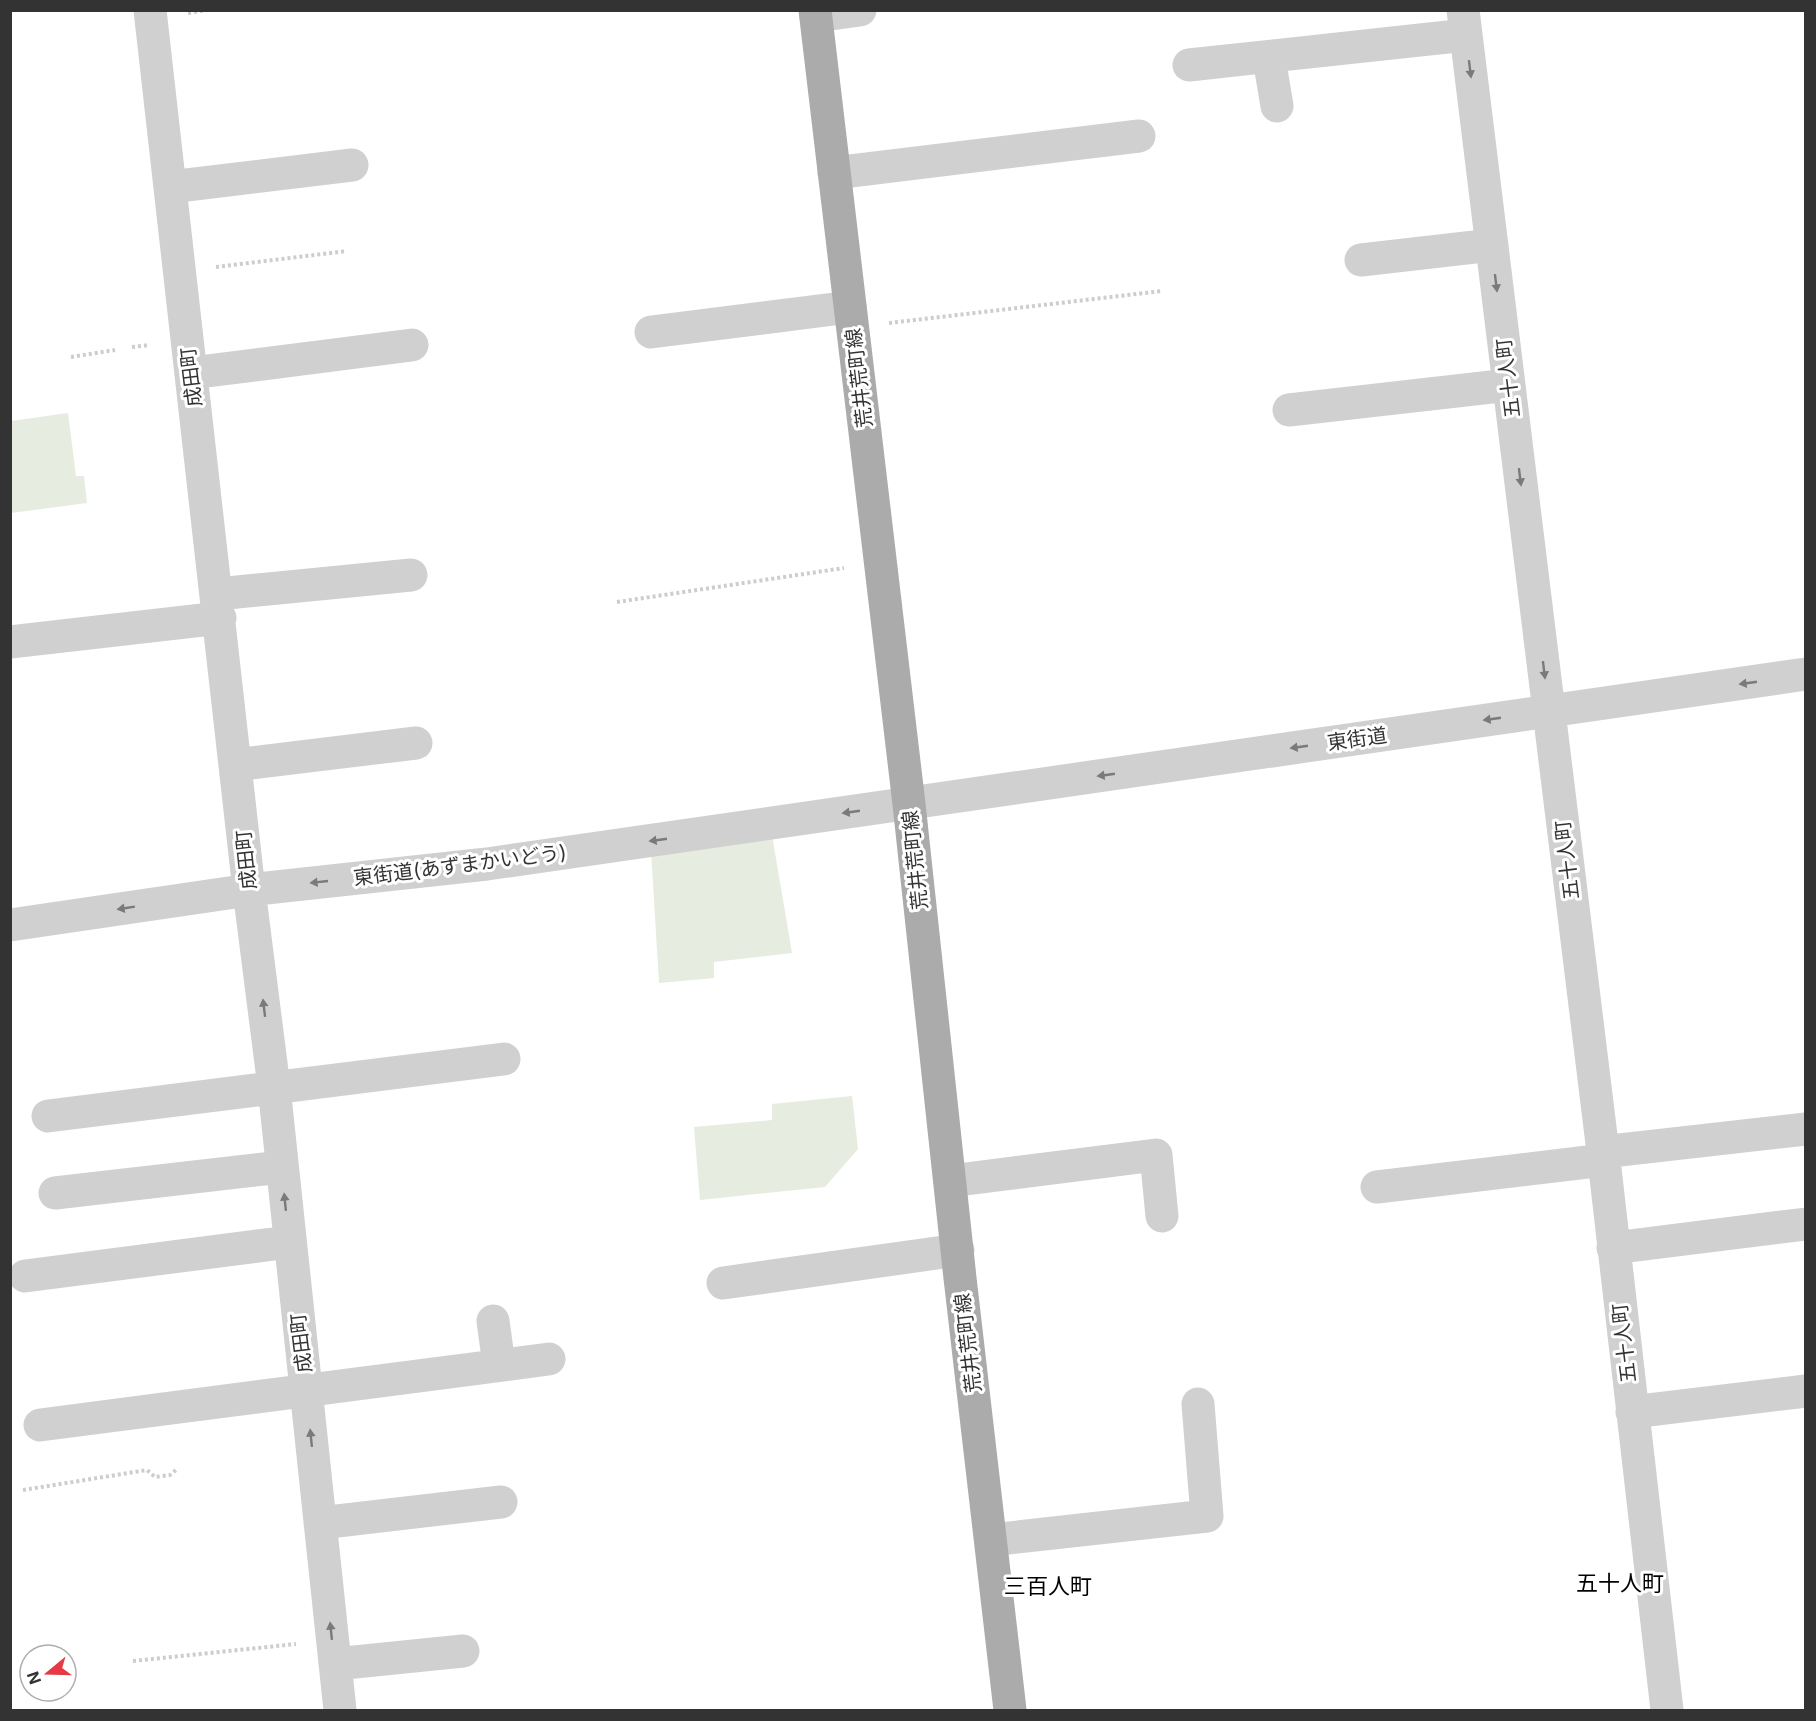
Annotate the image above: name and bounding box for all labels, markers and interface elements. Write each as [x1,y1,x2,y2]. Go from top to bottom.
one-way arrow [1466,59,1475,78]
one-way arrow [1492,274,1501,293]
street label: 荒井荒町線 [841,327,877,429]
street label: 五十人町 [1491,337,1525,419]
street label: 成田町 [175,346,207,408]
one-way arrow [1515,467,1525,486]
one-way arrow [1539,661,1548,680]
one-way arrow [1738,678,1757,687]
one-way arrow [1483,715,1502,724]
street label: 東街道 [1326,723,1388,755]
one-way arrow [1290,743,1309,752]
one-way arrow [1097,771,1116,780]
one-way arrow [842,808,861,817]
street label: 荒井荒町線 [898,809,932,911]
street label: 五十人町 [1550,819,1584,901]
street label: 成田町 [231,829,261,891]
one-way arrow [648,835,667,844]
street label: 東街道(あずまかいどう) [352,840,568,890]
one-way arrow [309,877,328,887]
one-way arrow [116,904,135,913]
one-way arrow [259,999,268,1018]
one-way arrow [280,1192,290,1211]
street label: 荒井荒町線 [950,1292,986,1394]
street label: 五十人町 [1607,1302,1641,1384]
street label: 成田町 [285,1312,317,1374]
one-way arrow [306,1428,316,1447]
district label: 五十人町 [1576,1570,1664,1596]
district label: 三百人町 [1004,1573,1092,1599]
one-way arrow [326,1622,336,1641]
north arrow [18,1643,78,1703]
text: N [22,1669,45,1687]

